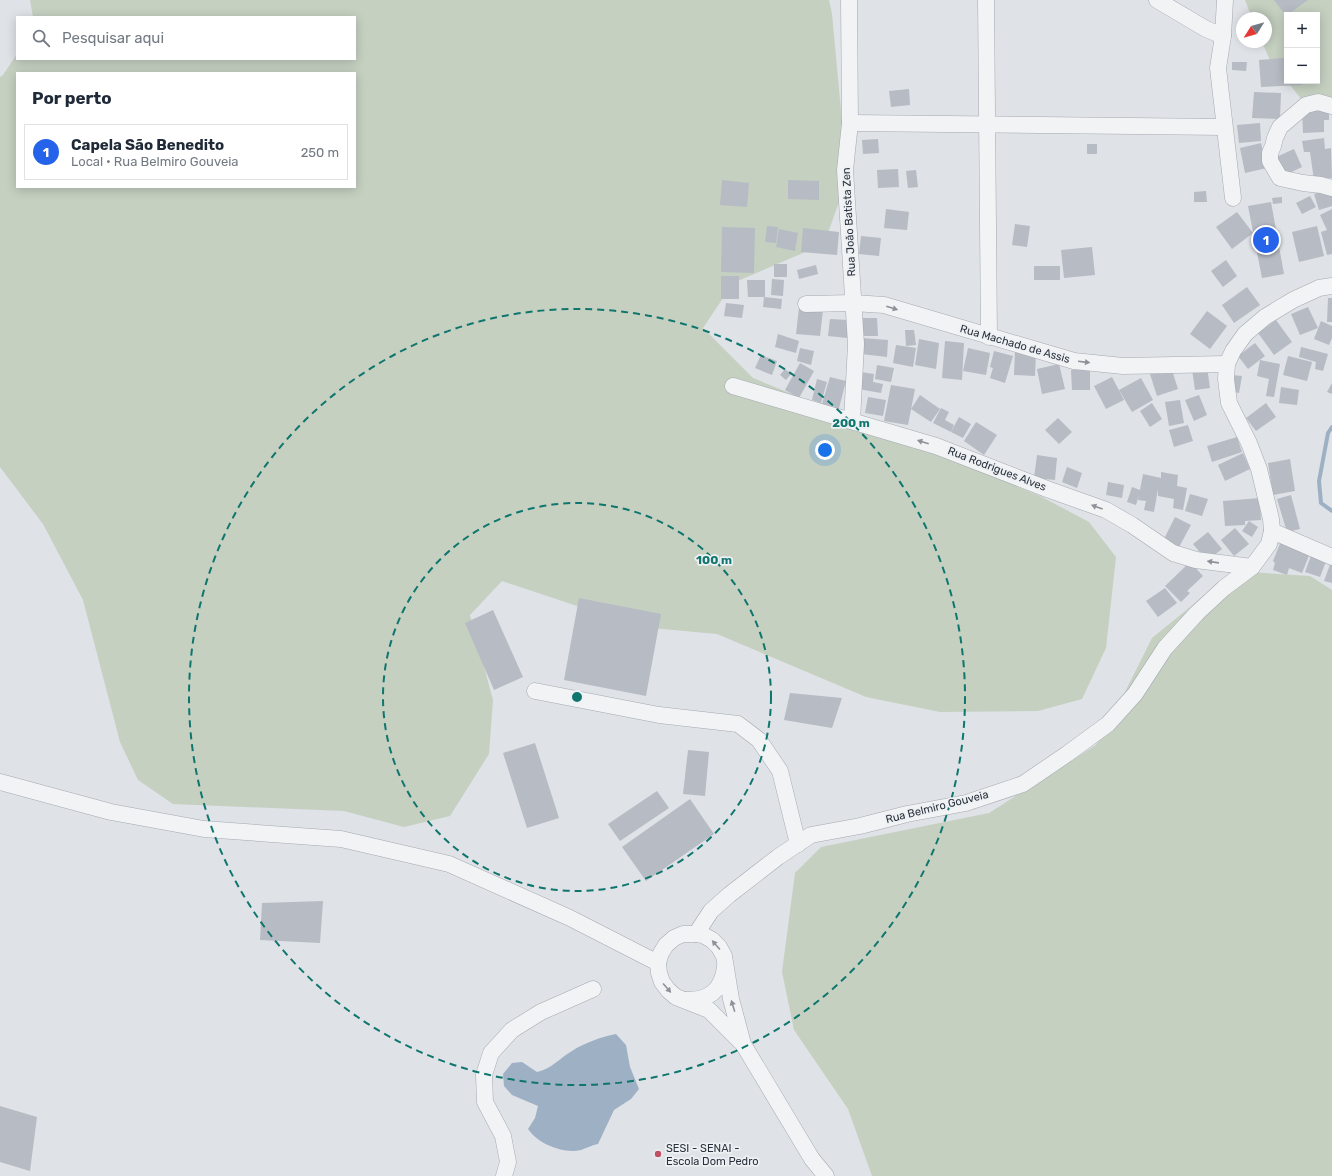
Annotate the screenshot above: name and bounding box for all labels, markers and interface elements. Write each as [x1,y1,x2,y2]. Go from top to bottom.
north arrow [1236,12,1272,48]
map controls [1284,12,1320,84]
button: + [1284,12,1320,48]
search box [16,16,356,60]
icon: search [30,27,52,49]
text: Pesquisar aqui [62,29,164,47]
button: − [1284,48,1320,84]
text: Por perto [32,88,112,108]
text: Capela São Benedito [71,136,224,154]
text: 1 [43,145,49,160]
text: 250 m [301,145,339,160]
text: Local · Rua Belmiro Gouveia [71,154,239,169]
street label: Rua João Batista Zen [840,167,858,277]
pin: 1 [1253,225,1279,255]
one-way arrow [886,305,898,311]
street label: Rua Machado de Assis [959,322,1072,366]
one-way arrow [1078,359,1090,365]
text: 200 m [832,416,870,430]
one-way arrow [917,439,929,445]
your location [815,440,835,460]
street label: Rua Rodrigues Alves [946,444,1048,494]
one-way arrow [1091,503,1103,509]
text: 100 m [696,553,732,567]
one-way arrow [1207,559,1219,565]
centre of rings [570,690,584,704]
street label: Rua Belmiro Gouveia [884,788,990,826]
one-way arrow [712,940,721,950]
one-way arrow [662,983,671,993]
one-way arrow [730,1000,736,1012]
place label: SESI - SENAI - Escola Dom Pedro [666,1142,759,1168]
marker: SESI - SENAI - Escola Dom Pedro [653,1149,663,1159]

